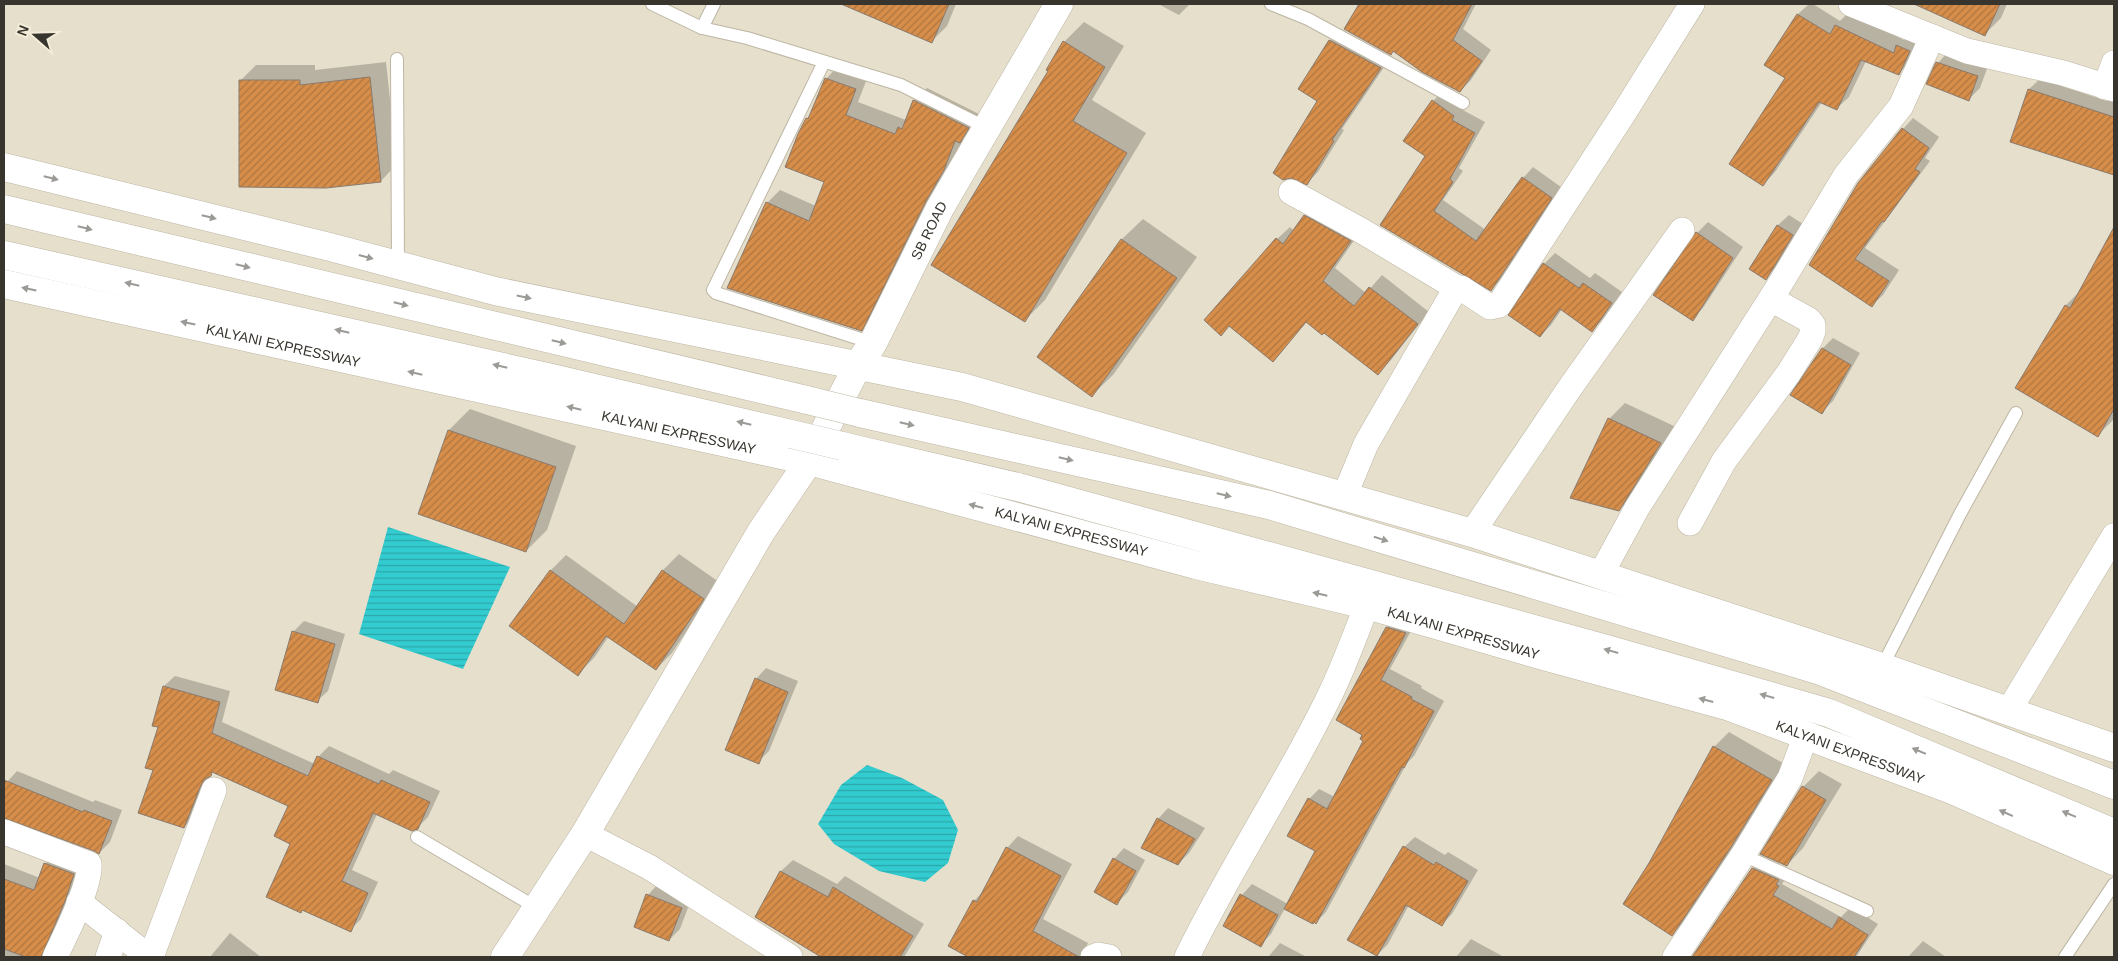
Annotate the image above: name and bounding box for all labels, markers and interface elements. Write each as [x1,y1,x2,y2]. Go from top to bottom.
north arrow [10,10,60,60]
text: N [14,23,32,38]
one-way arrow [44,174,59,182]
street label: SB ROAD [908,198,950,262]
one-way arrow [201,213,216,221]
one-way arrow [78,224,93,232]
one-way arrow [359,253,374,261]
one-way arrow [236,262,251,270]
one-way arrow [124,280,139,288]
one-way arrow [22,285,37,293]
one-way arrow [516,293,531,301]
one-way arrow [394,300,409,308]
one-way arrow [181,319,196,327]
street label: KALYANI EXPRESSWAY [205,321,363,370]
one-way arrow [334,327,349,335]
one-way arrow [552,338,567,346]
one-way arrow [493,362,508,370]
one-way arrow [408,369,423,377]
one-way arrow [566,404,581,412]
street label: KALYANI EXPRESSWAY [600,408,758,457]
one-way arrow [736,419,751,427]
one-way arrow [900,420,915,428]
one-way arrow [1058,456,1074,464]
one-way arrow [1217,491,1232,499]
one-way arrow [969,501,984,509]
street label: KALYANI EXPRESSWAY [993,503,1150,560]
one-way arrow [1373,535,1388,543]
one-way arrow [1312,590,1327,598]
street label: KALYANI EXPRESSWAY [1386,603,1542,663]
one-way arrow [1603,646,1618,654]
one-way arrow [1759,691,1774,699]
one-way arrow [1699,696,1714,704]
street label: KALYANI EXPRESSWAY [1774,717,1927,787]
one-way arrow [1912,747,1926,755]
one-way arrow [1999,809,2013,817]
one-way arrow [2061,810,2076,818]

